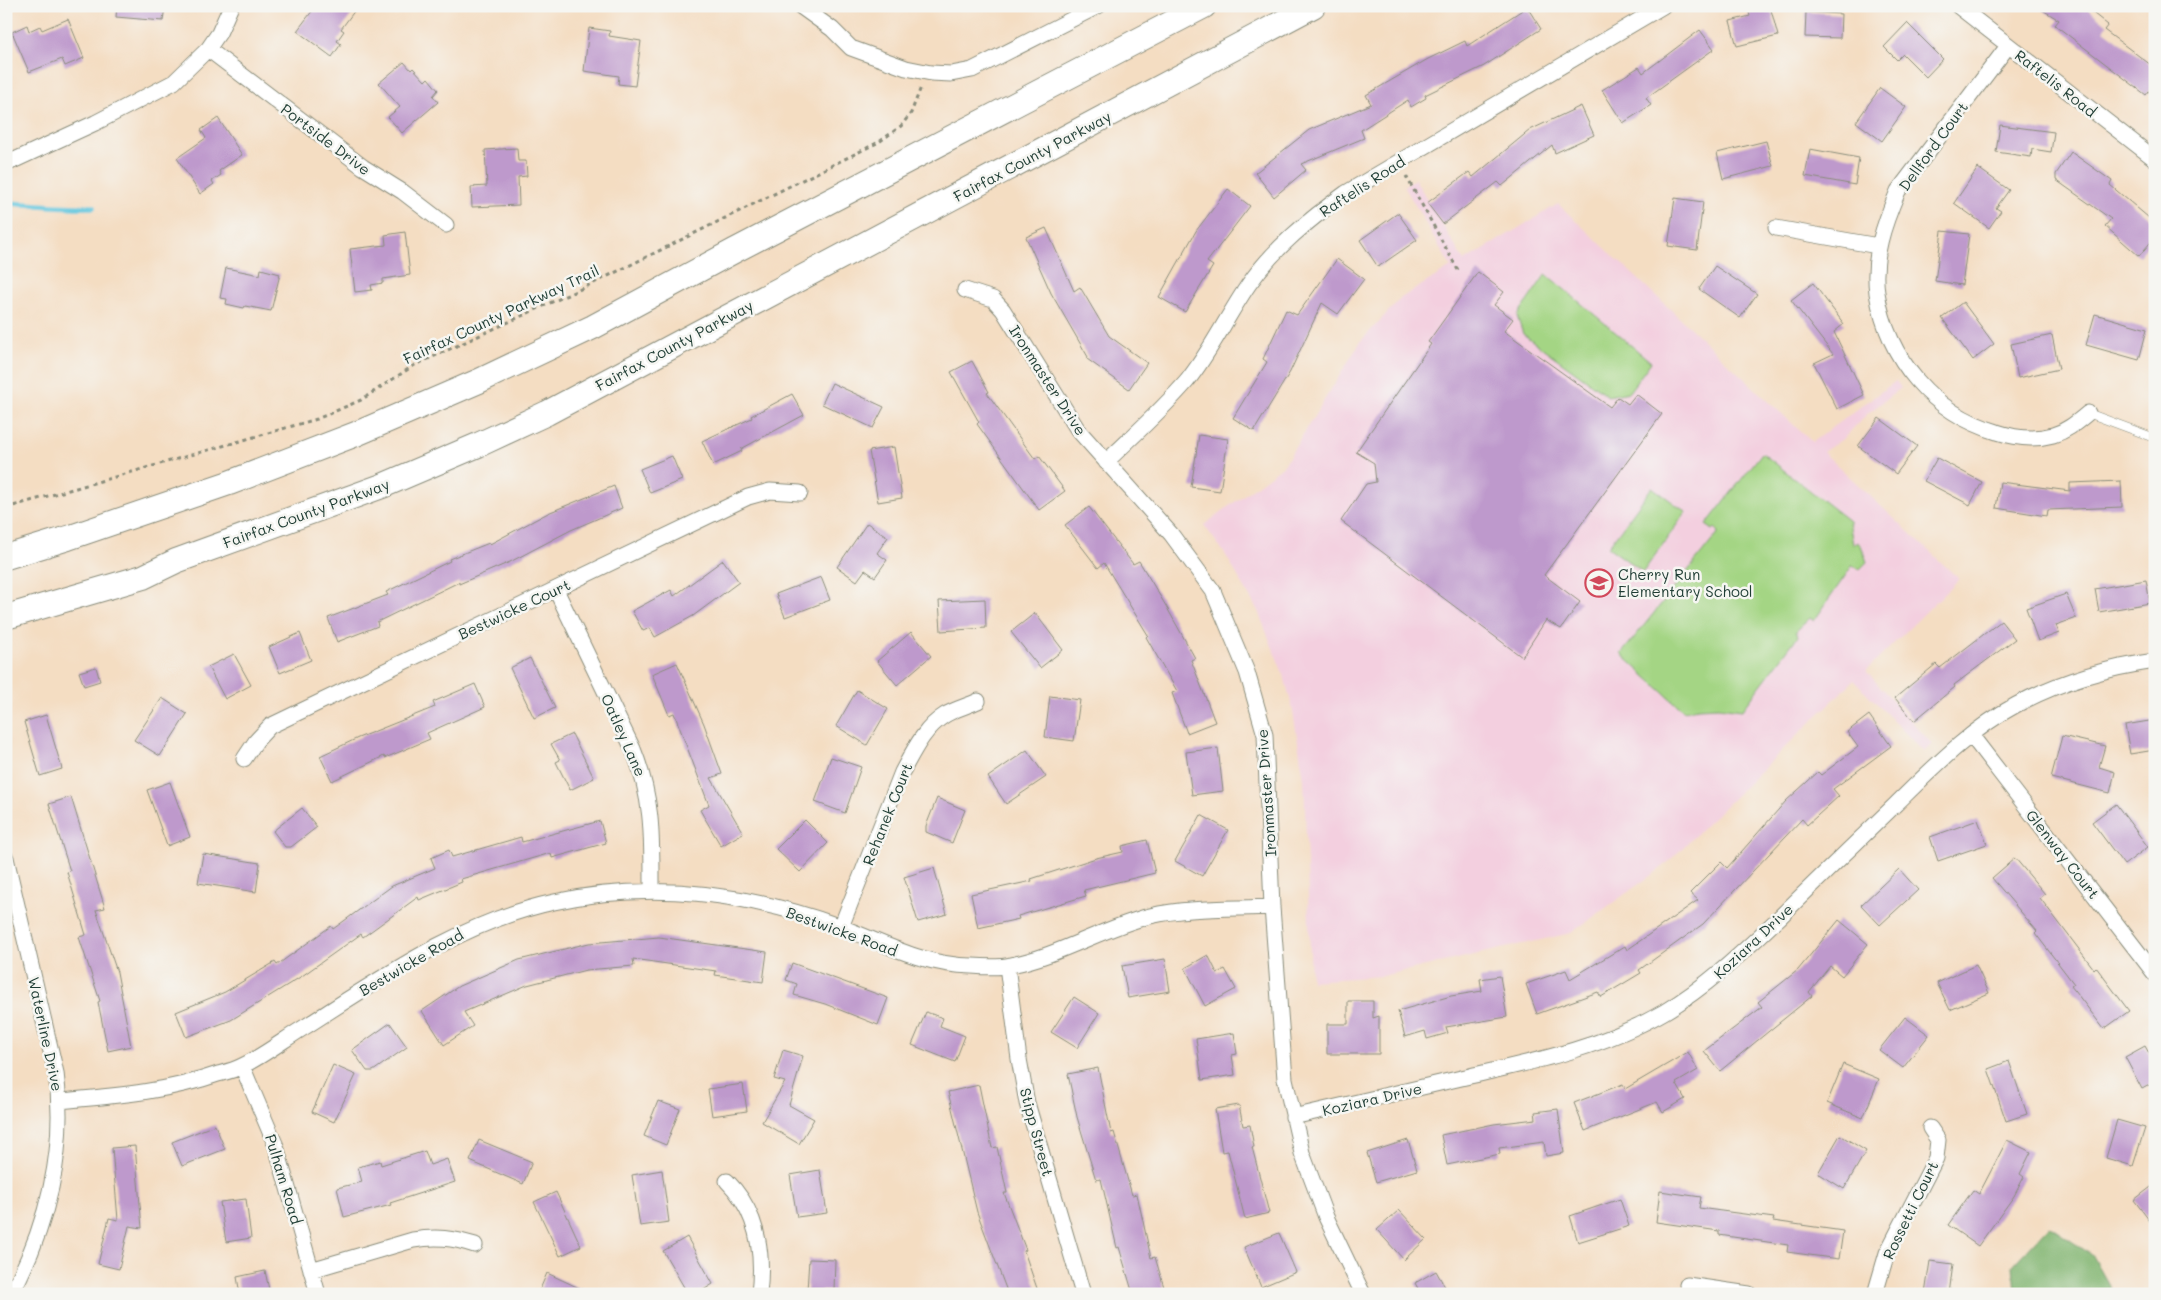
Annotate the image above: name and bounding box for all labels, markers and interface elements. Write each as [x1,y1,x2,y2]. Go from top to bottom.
street label: Raftelis Road [2011,45,2101,121]
street label: Dellford Court [1894,97,1972,195]
street label: Portside Drive [277,99,375,179]
street label: Fairfax County Parkway [950,106,1114,206]
street label: Raftelis Road [1315,151,1409,221]
street label: Fairfax County Parkway Trail [400,260,602,368]
street label: Fairfax County Parkway [592,295,756,395]
street label: Ironmaster Drive [1005,321,1091,439]
street label: Fairfax County Parkway [220,474,392,552]
place label: Cherry Run Elementary School [1618,564,1753,601]
school or university icon: Cherry Run Elementary School [1584,568,1614,598]
street label: Bestwicke Court [455,574,573,644]
street label: Oatley Lane [597,691,651,779]
street label: Ironmaster Drive [1252,729,1280,857]
street label: Rehanek Court [857,760,917,868]
street label: Glenway Court [2022,805,2104,903]
street label: Koziara Drive [1709,899,1797,983]
street label: Bestwicke Road [784,902,900,960]
street label: Bestwicke Road [355,924,467,1000]
street label: Waterline Drive [24,975,68,1093]
street label: Koziara Drive [1320,1078,1424,1120]
street label: Stipp Street [1016,1086,1058,1178]
street label: Pulham Road [261,1132,307,1226]
street label: Rossetti Court [1878,1158,1942,1262]

